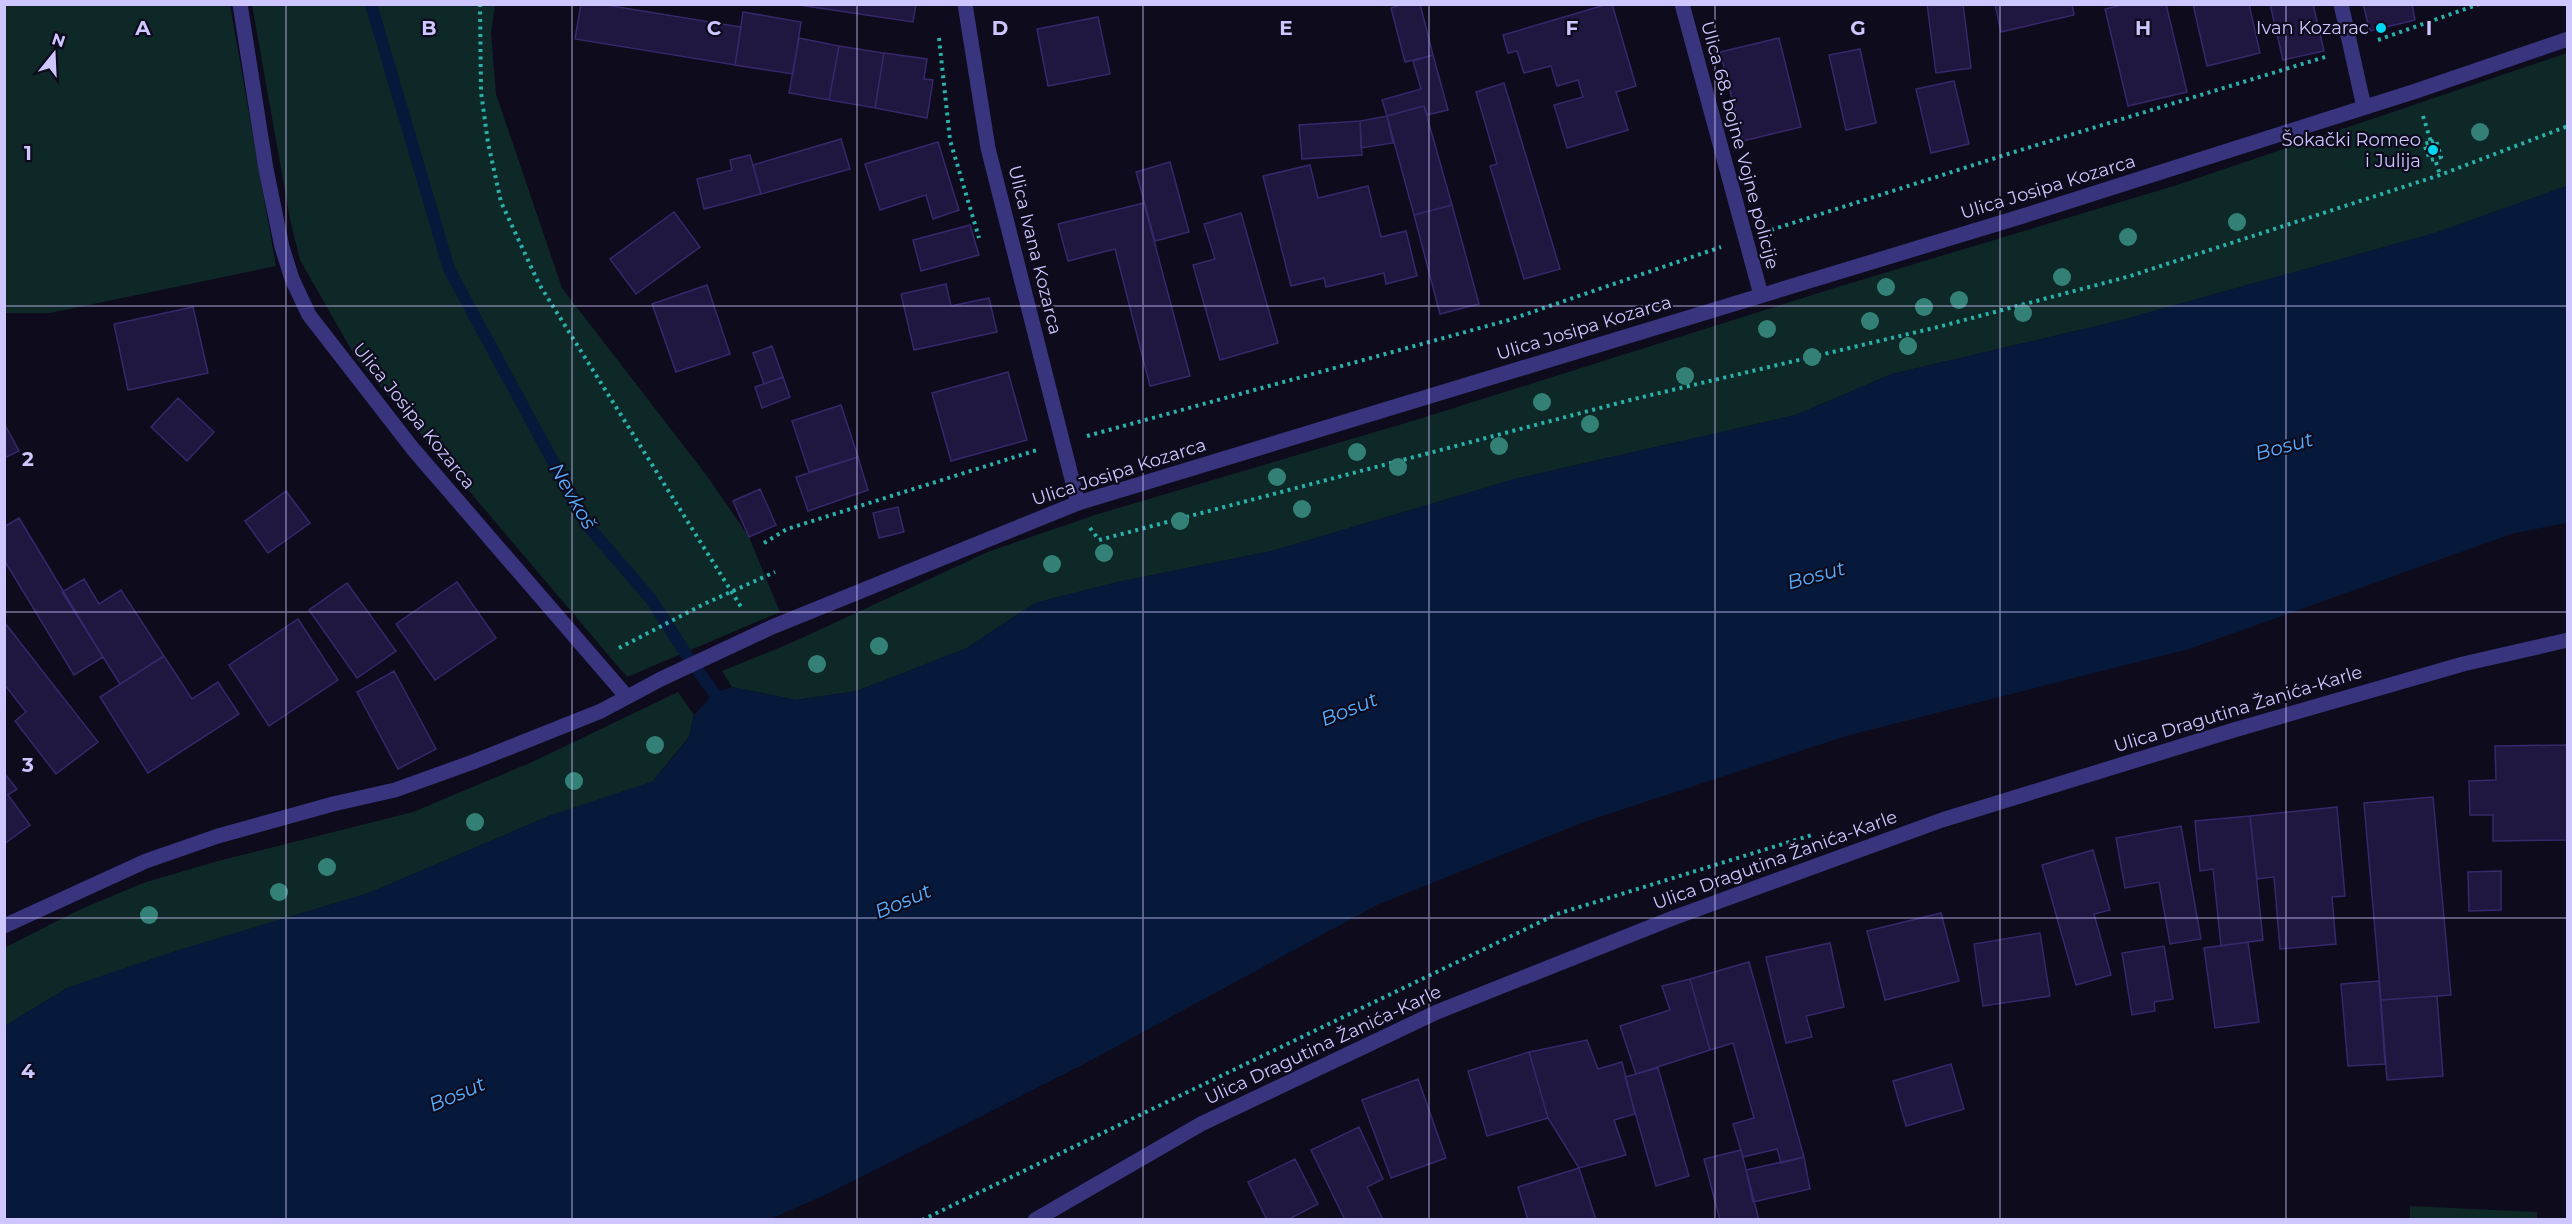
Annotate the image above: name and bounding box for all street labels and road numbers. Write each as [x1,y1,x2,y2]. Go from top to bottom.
street label: Ulica 68. bojne Vojne policije [1696,19,1784,272]
street label: Ulica Josipa Kozarca [1958,150,2138,224]
street label: Ulica Ivana Kozarca [1003,163,1067,337]
street label: Ulica Josipa Kozarca [1494,291,1674,365]
street label: Ulica Josipa Kozarca [348,338,480,494]
street label: Ulica Josipa Kozarca [1029,433,1209,511]
street label: Ulica Dragutina Žanića-Karle [2111,661,2365,757]
street label: Ulica Dragutina Žanića-Karle [1650,805,1900,915]
street label: Ulica Dragutina Žanića-Karle [1201,980,1445,1110]

